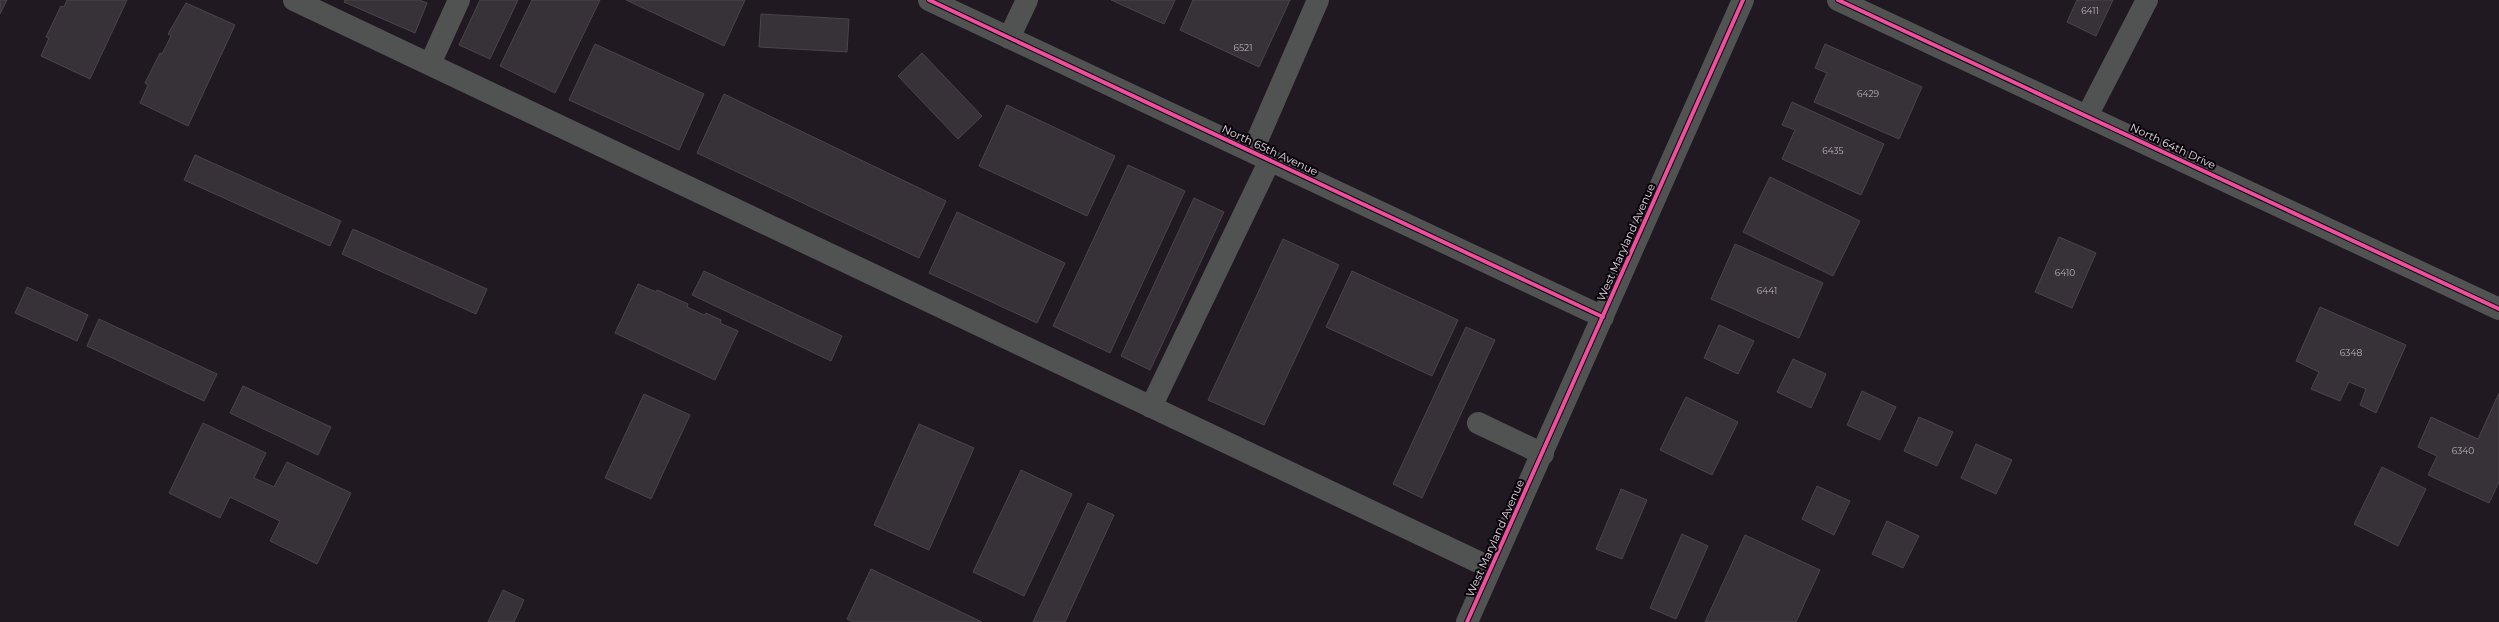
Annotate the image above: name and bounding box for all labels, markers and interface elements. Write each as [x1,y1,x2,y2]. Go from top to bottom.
house number: 6411 [2081,5,2099,16]
house number: 6521 [1234,42,1252,53]
house number: 6429 [1857,88,1880,99]
street label: North 64th Drive [2128,120,2218,172]
street label: North 65th Avenue [1220,122,1321,179]
house number: 6435 [1822,145,1844,156]
street label: West Maryland Avenue [1594,181,1658,303]
house number: 6410 [2055,267,2075,278]
house number: 6441 [1757,285,1777,296]
house number: 6348 [2340,347,2362,358]
house number: 6340 [2452,445,2474,456]
street label: West Maryland Avenue [1463,477,1527,599]

